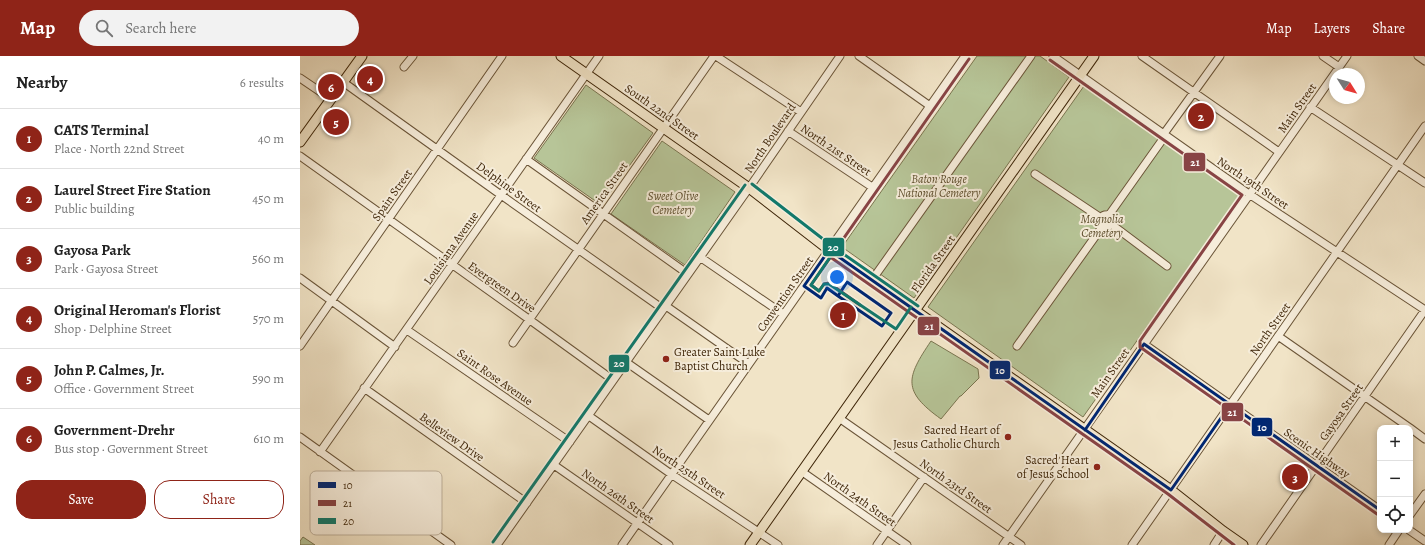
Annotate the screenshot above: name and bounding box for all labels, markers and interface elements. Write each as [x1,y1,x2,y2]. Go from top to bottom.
search box [79,10,359,46]
text: Map [20,15,55,41]
icon: search [93,17,115,39]
text: Search here [125,18,197,38]
text: Map [1266,19,1292,38]
text: Layers [1314,19,1350,38]
text: Share [1372,19,1405,38]
pin: 4 [357,64,383,94]
north arrow [1329,68,1365,104]
text: Nearby [16,71,67,94]
pin: 6 [318,72,344,102]
text: 6 results [240,74,284,91]
street label: South 22nd Street [622,80,703,144]
street label: Main Street [1274,80,1320,136]
street label: North Boulevard [741,99,800,176]
pin: 2 [1188,101,1214,131]
pin: 5 [323,107,349,137]
text: CATS Terminal [54,120,149,140]
street label: North 21st Street [797,120,875,180]
text: 1 [27,130,31,147]
text: 40 m [258,130,284,147]
text: Place · North 22nd Street [54,140,185,157]
line badge: 21 [1183,152,1206,172]
street label: North 19th Street [1214,153,1292,213]
text: 21 [1190,155,1200,170]
street label: Delphine Street [473,158,545,216]
street label: America Street [576,159,631,228]
street label: Spain Street [368,166,416,224]
park label: Baton Rouge National Cemetery [897,171,981,201]
text: Laurel Street Fire Station [54,180,211,200]
park label: Sweet Olive Cemetery [648,188,699,218]
text: 2 [26,190,32,207]
text: 450 m [252,190,284,207]
text: Public building [54,200,134,217]
street label: Louisiana Avenue [420,208,482,288]
park label: Magnolia Cemetery [1081,211,1124,241]
street label: Florida Street [907,232,959,296]
line badge: 20 [822,237,845,257]
text: Gayosa Park [54,240,131,260]
text: 20 [828,240,839,255]
text: 3 [26,250,32,267]
text: 560 m [252,250,284,267]
street label: Convention Street [753,253,817,335]
street label: Evergreen Drive [465,258,539,316]
text: Park · Gayosa Street [54,260,158,277]
your location [827,267,847,287]
street label: North Street [1246,299,1294,359]
text: Original Heroman's Florist [54,300,221,320]
pin: 1 [830,300,856,330]
text: 4 [26,310,32,327]
text: 570 m [253,310,284,327]
line badge: 21 [917,316,940,336]
text: 21 [924,319,934,334]
text: Shop · Delphine Street [54,320,172,337]
place label: Greater Saint Luke Baptist Church [674,344,765,374]
street label: Saint Rose Avenue [454,345,536,409]
street label: Main Street [1087,345,1133,401]
line badge: 20 [608,354,630,373]
marker: Greater Saint Luke Baptist Church [661,354,671,364]
text: 20 [614,356,625,371]
text: John P. Calmes, Jr. [54,360,165,380]
line badge: 10 [989,360,1011,380]
text: 10 [995,363,1005,378]
text: 5 [26,370,32,387]
text: 590 m [252,370,284,387]
text: Office · Government Street [54,380,194,397]
street label: Gayosa Street [1315,380,1367,444]
line badge: 21 [1221,402,1244,422]
text: 21 [1227,405,1237,420]
street label: Belleview Drive [416,409,488,465]
line badge: 10 [1251,417,1273,437]
text: Government-Drehr [54,420,175,440]
text: 10 [1257,420,1267,435]
place label: Sacred Heart of Jesus Catholic Church [893,422,1002,452]
street label: Scenic Highway [1281,424,1354,482]
map controls [1377,425,1413,533]
button: + [1377,425,1413,461]
text: 6 [26,430,32,447]
text: 610 m [253,430,284,447]
marker: Sacred Heart of Jesus Catholic Church [1003,432,1013,442]
text: Bus stop · Government Street [54,440,208,457]
street label: North 25th Street [649,442,729,502]
place label: Sacred Heart of Jesus School [1017,452,1089,482]
street label: North 23rd Street [917,455,996,517]
button: − [1377,461,1413,497]
marker: Sacred Heart of Jesus School [1092,462,1102,472]
pin: 3 [1282,462,1308,492]
street label: North 26th Street [579,465,658,527]
street label: North 24th Street [821,468,899,530]
legend [310,471,442,535]
text: 10 [343,478,353,493]
button: Save [16,480,146,519]
button: Share [154,480,284,519]
text: 21 [343,496,352,511]
button: locate [1377,497,1413,533]
text: 20 [343,514,354,529]

